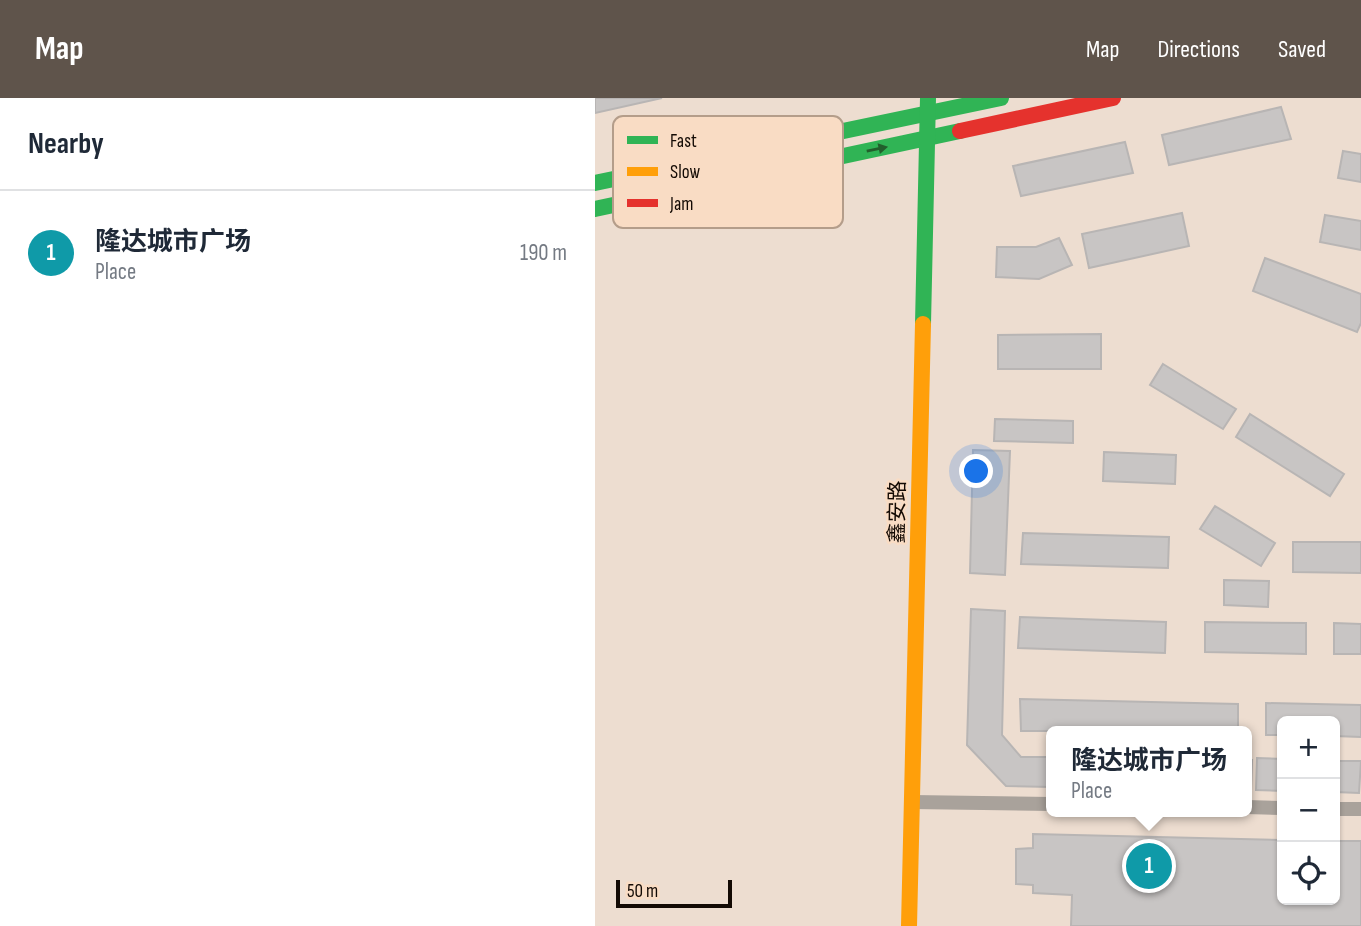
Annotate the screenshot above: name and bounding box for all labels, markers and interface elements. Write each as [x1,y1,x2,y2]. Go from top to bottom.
text: Map [35,29,84,69]
text: Map [1086,35,1119,64]
text: Directions [1157,35,1240,64]
text: Saved [1278,35,1326,64]
legend [613,116,843,228]
text: Nearby [28,126,104,162]
text: Fast [670,130,697,153]
one-way arrow [866,143,888,154]
text: Slow [670,161,700,184]
text: Jam [669,193,693,216]
text: 隆达城市广场 [95,227,251,258]
text: 1 [46,239,56,267]
text: 190 m [520,239,567,267]
text: Place [95,258,136,286]
your location [959,454,993,488]
street label: 鑫安路 [884,480,911,544]
map controls [1277,716,1340,905]
button: + [1277,716,1340,779]
popup [1046,726,1252,817]
text: 隆达城市广场 [1071,746,1227,777]
text: Place [1071,777,1112,805]
button: − [1277,779,1340,842]
pin: 1 [1126,840,1172,892]
button: locate [1277,842,1340,905]
scale bar [616,877,731,909]
text: 50 m [627,880,658,903]

